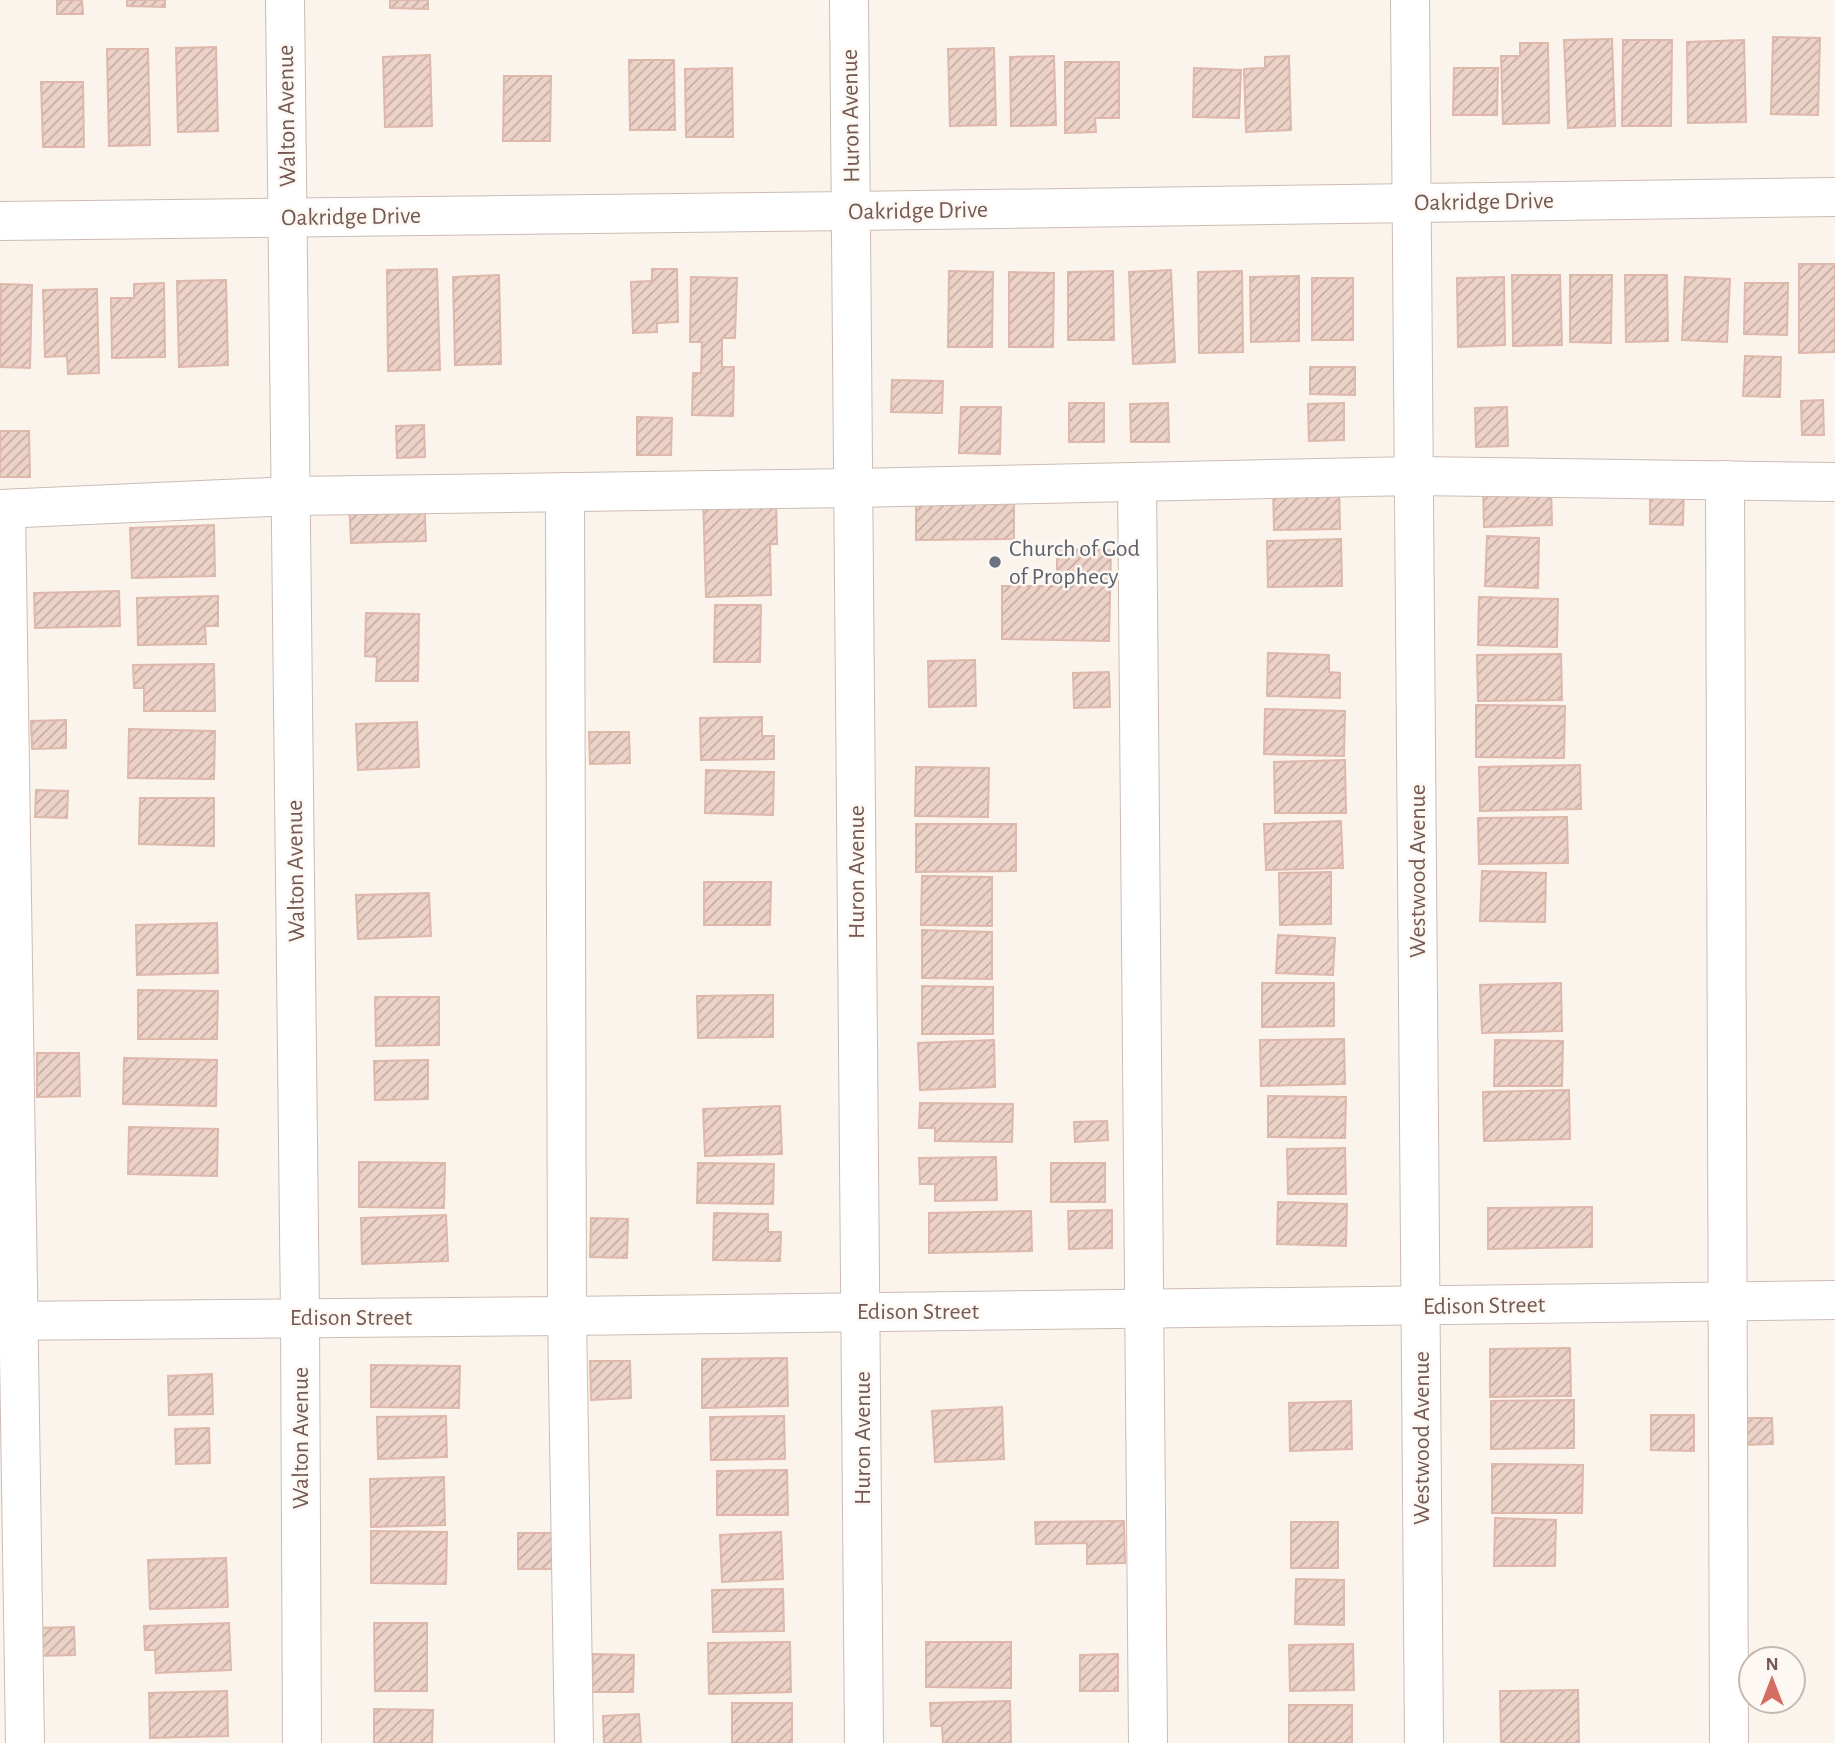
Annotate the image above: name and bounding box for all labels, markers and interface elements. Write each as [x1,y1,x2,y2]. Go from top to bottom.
street label: Walton Avenue [274,45,300,187]
street label: Huron Avenue [838,49,864,183]
street label: Oakridge Drive [1414,189,1554,215]
street label: Oakridge Drive [848,198,988,224]
street label: Oakridge Drive [281,204,421,230]
place label: Church of God of Prophecy [1009,537,1140,589]
marker: Church of God of Prophecy [987,554,1003,570]
street label: Westwood Avenue [1406,784,1430,958]
street label: Walton Avenue [283,800,309,942]
street label: Huron Avenue [845,805,869,939]
street label: Edison Street [1423,1293,1546,1319]
street label: Edison Street [857,1300,980,1324]
street label: Edison Street [290,1306,413,1330]
street label: Westwood Avenue [1410,1351,1434,1525]
street label: Walton Avenue [289,1367,313,1509]
street label: Huron Avenue [851,1371,875,1505]
north arrow [1737,1645,1807,1715]
text: N [1765,1655,1779,1674]

